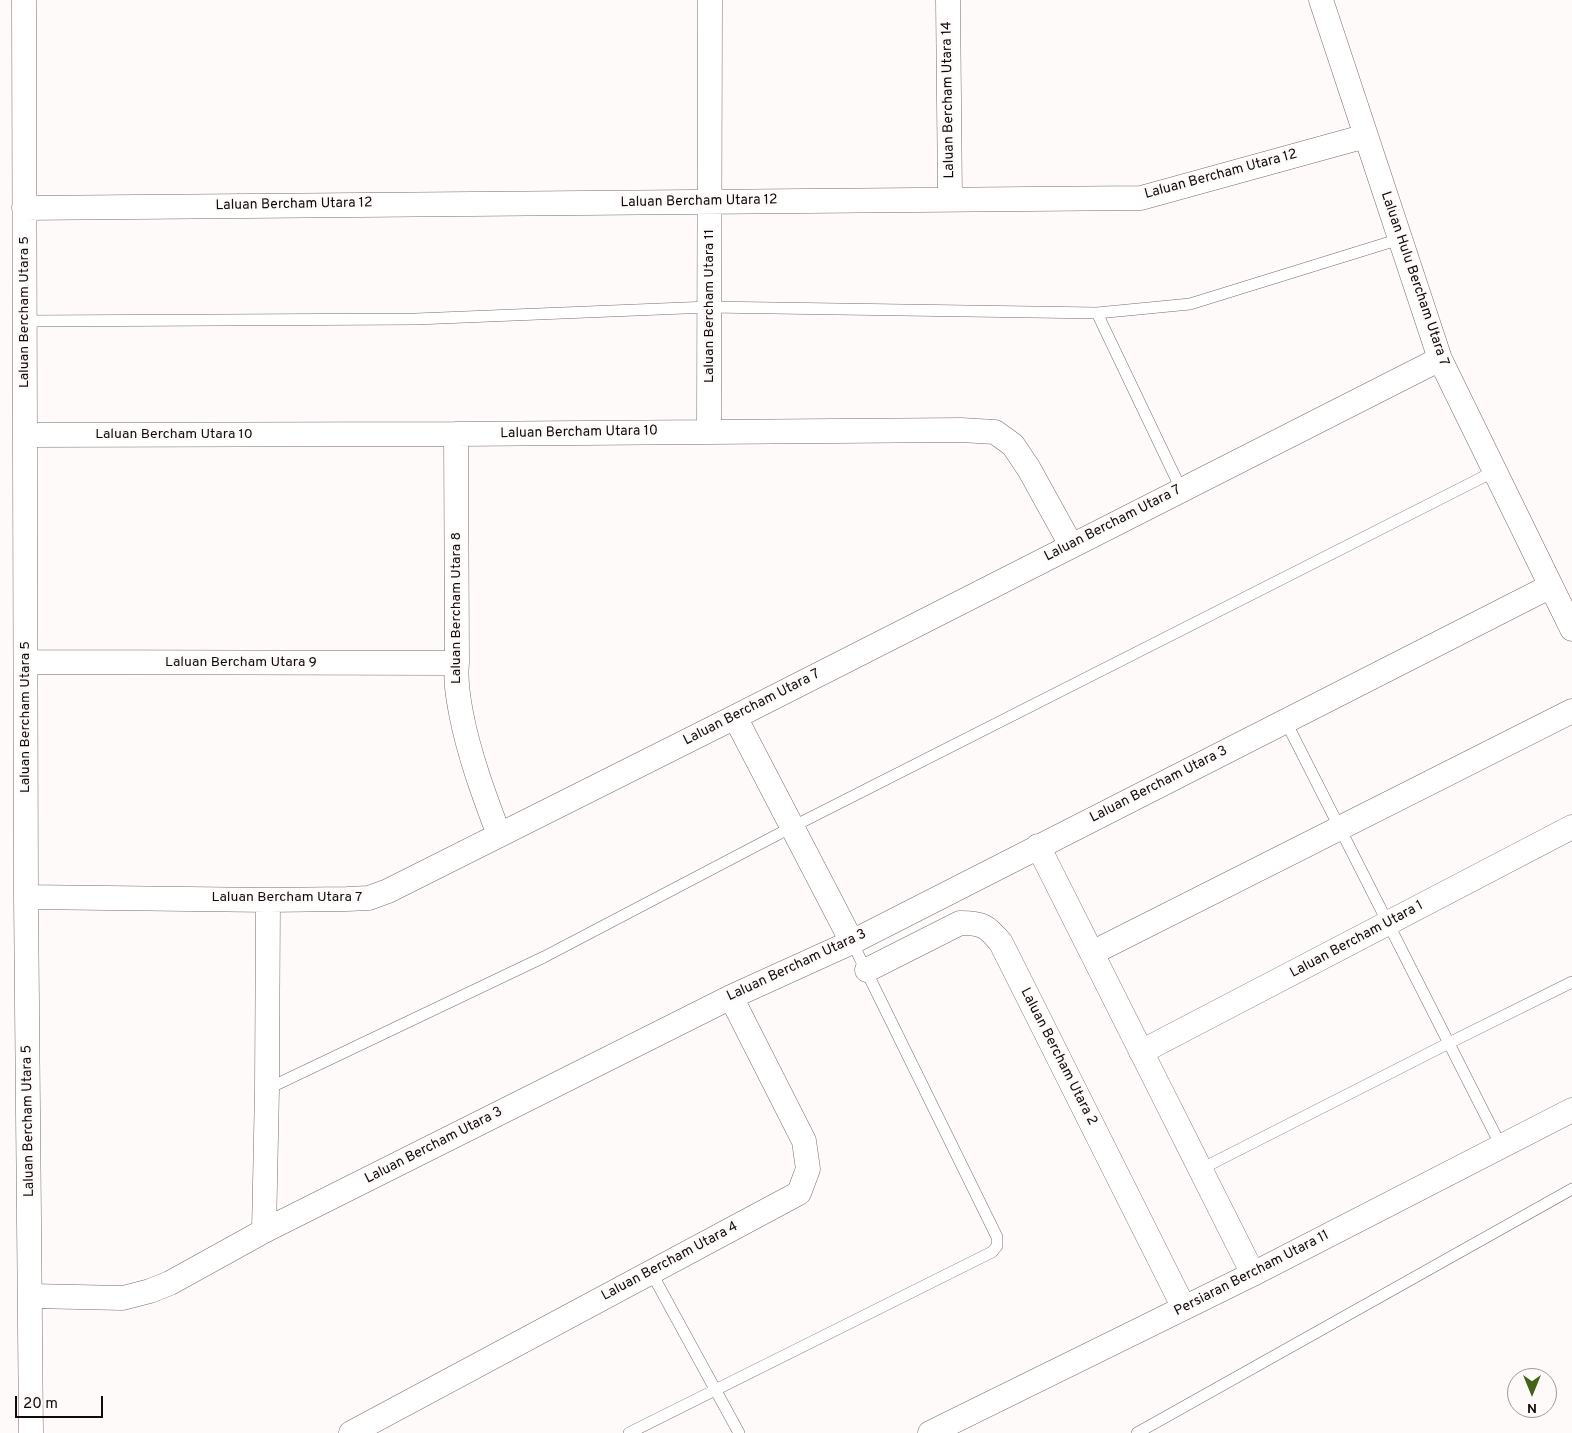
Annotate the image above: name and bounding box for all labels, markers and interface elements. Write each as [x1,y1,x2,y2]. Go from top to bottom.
street label: Laluan Bercham Utara 14 [939,21,959,179]
street label: Laluan Bercham Utara 12 [1143,147,1299,203]
street label: Laluan Hulu Bercham Utara 7 [1376,190,1452,368]
street label: Laluan Bercham Utara 12 [620,192,778,212]
street label: Laluan Bercham Utara 12 [215,195,373,215]
street label: Laluan Bercham Utara 11 [702,229,718,383]
street label: Laluan Bercham Utara 5 [17,236,33,388]
street label: Laluan Bercham Utara 10 [500,423,658,443]
street label: Laluan Bercham Utara 10 [95,427,253,443]
street label: Laluan Bercham Utara 7 [1042,482,1184,566]
street label: Laluan Bercham Utara 8 [449,532,465,684]
street label: Laluan Bercham Utara 5 [18,641,34,793]
street label: Laluan Bercham Utara 9 [165,655,317,671]
street label: Laluan Bercham Utara 7 [681,666,823,750]
street label: Laluan Bercham Utara 3 [1088,743,1230,827]
street label: Laluan Bercham Utara 7 [212,890,362,906]
street label: Laluan Bercham Utara 1 [1287,898,1427,982]
street label: Laluan Bercham Utara 3 [725,926,869,1006]
street label: Laluan Bercham Utara 2 [1016,985,1100,1129]
street label: Laluan Bercham Utara 5 [19,1045,39,1197]
street label: Laluan Bercham Utara 3 [363,1104,505,1188]
street label: Laluan Bercham Utara 4 [599,1219,741,1305]
street label: Persiaran Bercham Utara 11 [1172,1228,1332,1320]
north arrow [1507,1368,1557,1418]
scale bar [18,1386,105,1418]
text: 20 m [23,1395,58,1414]
text: N [1527,1399,1537,1416]

